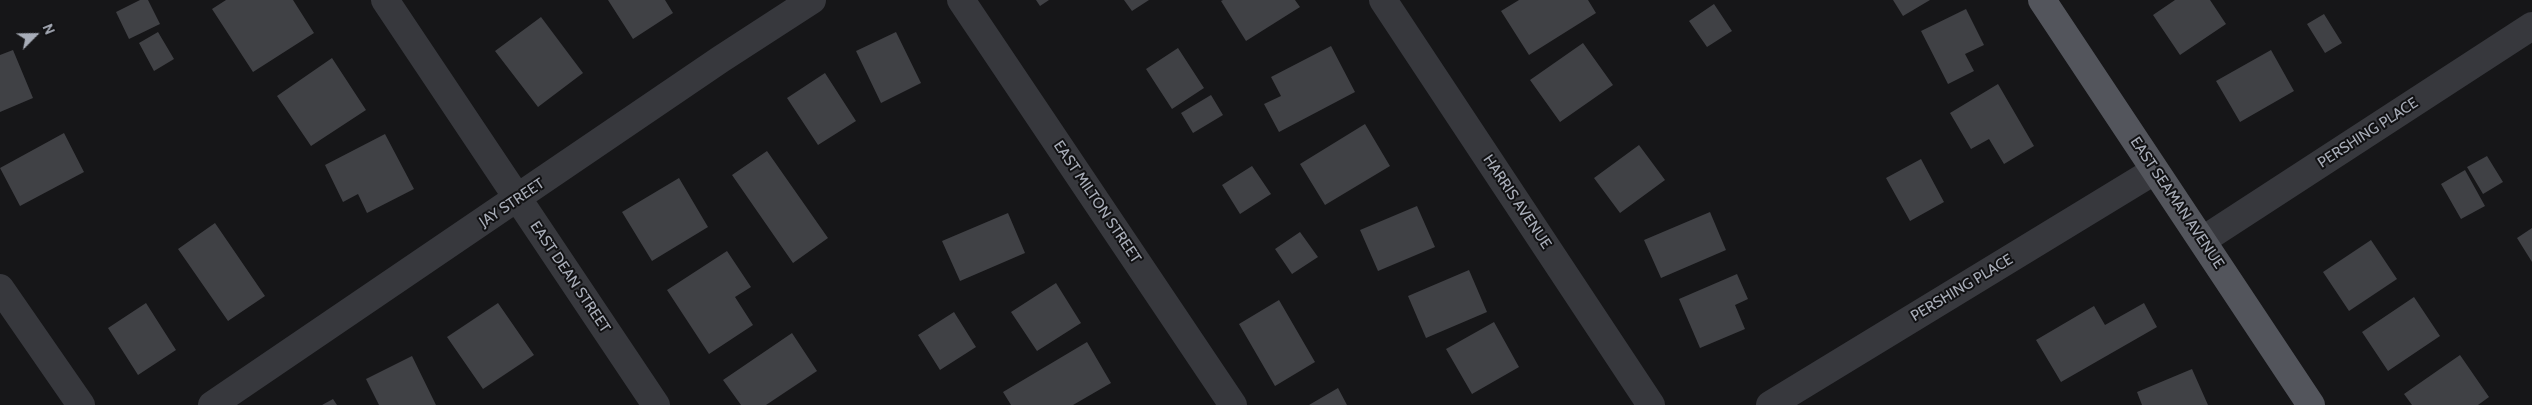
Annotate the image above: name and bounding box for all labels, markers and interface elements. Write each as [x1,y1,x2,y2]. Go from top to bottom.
north arrow [10,10,60,60]
text: N [39,21,59,37]
street label: PERSHING PLACE [2315,94,2421,172]
street label: EAST SEAMAN AVENUE [2126,134,2228,272]
street label: EAST MILTON STREET [1049,137,1145,267]
street label: HARRIS AVENUE [1479,152,1555,252]
street label: JAY STREET [476,175,548,231]
street label: EAST DEAN STREET [526,218,614,336]
street label: PERSHING PLACE [1908,250,2016,326]

